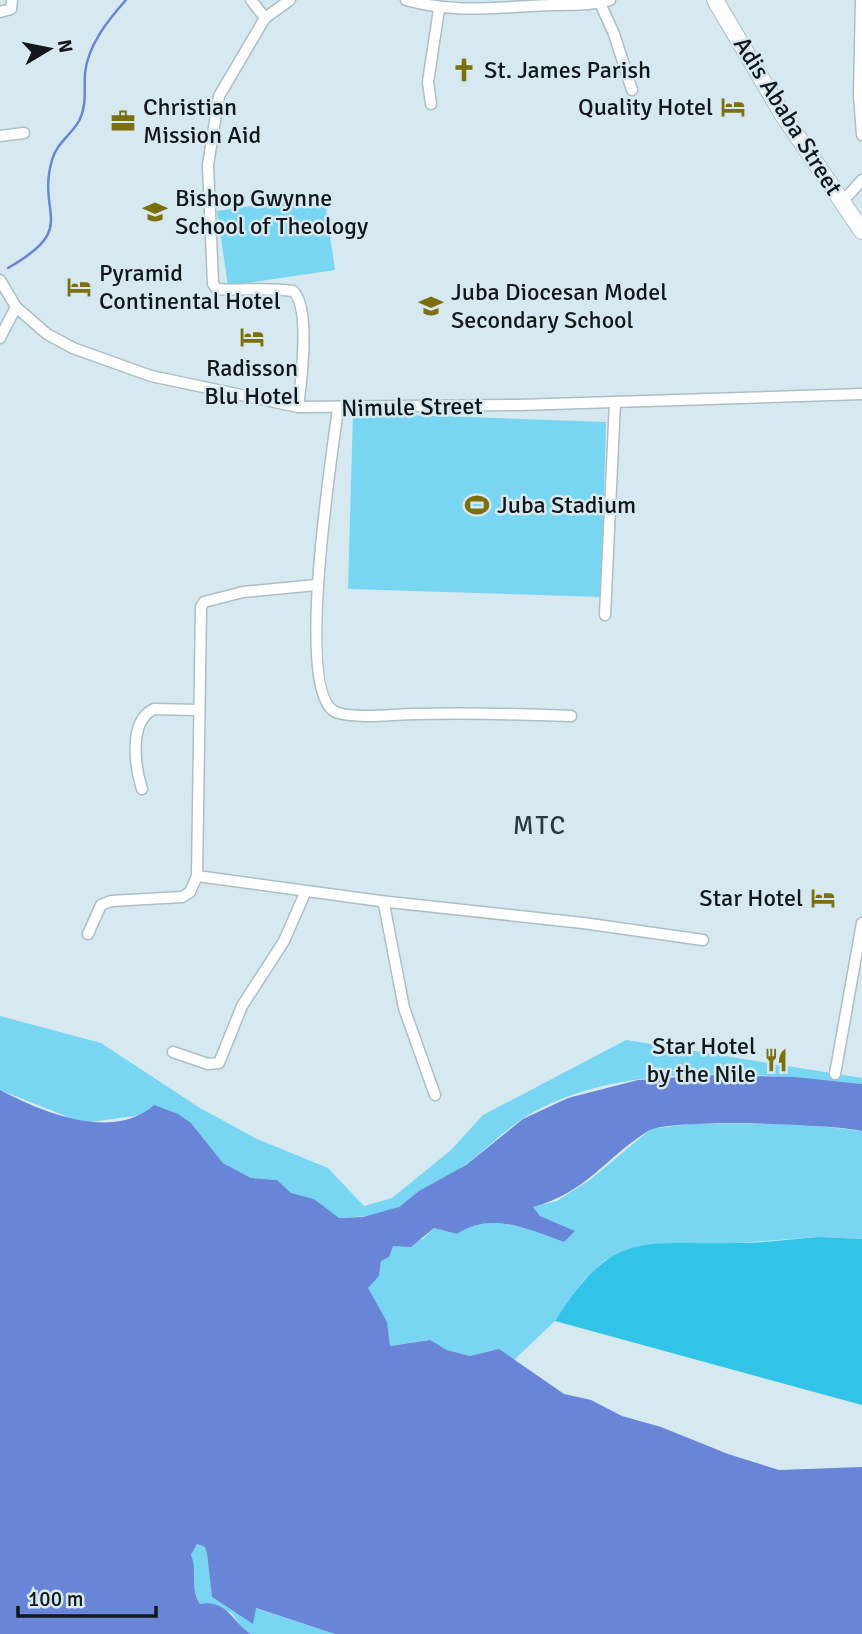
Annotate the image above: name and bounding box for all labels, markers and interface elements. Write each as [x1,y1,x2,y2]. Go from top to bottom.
north arrow [14,14,84,84]
street label: Adis Ababa Street [727,31,849,201]
text: N [52,38,78,55]
place label: St. James Parish [484,55,651,85]
church icon: St. James Parish [450,56,478,84]
place label: Christian Mission Aid [143,92,261,150]
place label: Quality Hotel [578,92,713,122]
hotel icon: Quality Hotel [719,93,747,121]
office icon: Christian Mission Aid [109,107,137,135]
place label: Bishop Gwynne School of Theology [175,183,368,241]
school or university icon: Bishop Gwynne School of Theology [141,198,169,226]
place label: Pyramid Continental Hotel [99,258,281,316]
hotel icon: Pyramid Continental Hotel [65,273,93,301]
place label: Juba Diocesan Model Secondary School [451,277,667,335]
school or university icon: Juba Diocesan Model Secondary School [417,292,445,320]
hotel icon: Radisson Blu Hotel [238,323,266,351]
place label: Radisson Blu Hotel [204,353,300,411]
street label: Nimule Street [341,391,483,423]
place label: Juba Stadium [497,490,636,520]
sports icon: Juba Stadium [463,491,491,519]
district label: MTC [513,810,567,842]
place label: Star Hotel [699,883,803,913]
hotel icon: Star Hotel [809,884,837,912]
place label: Star Hotel by the Nile [646,1031,756,1089]
restaurant icon: Star Hotel by the Nile [762,1046,790,1074]
scale bar [18,1574,156,1618]
text: 100 m [28,1586,83,1612]

